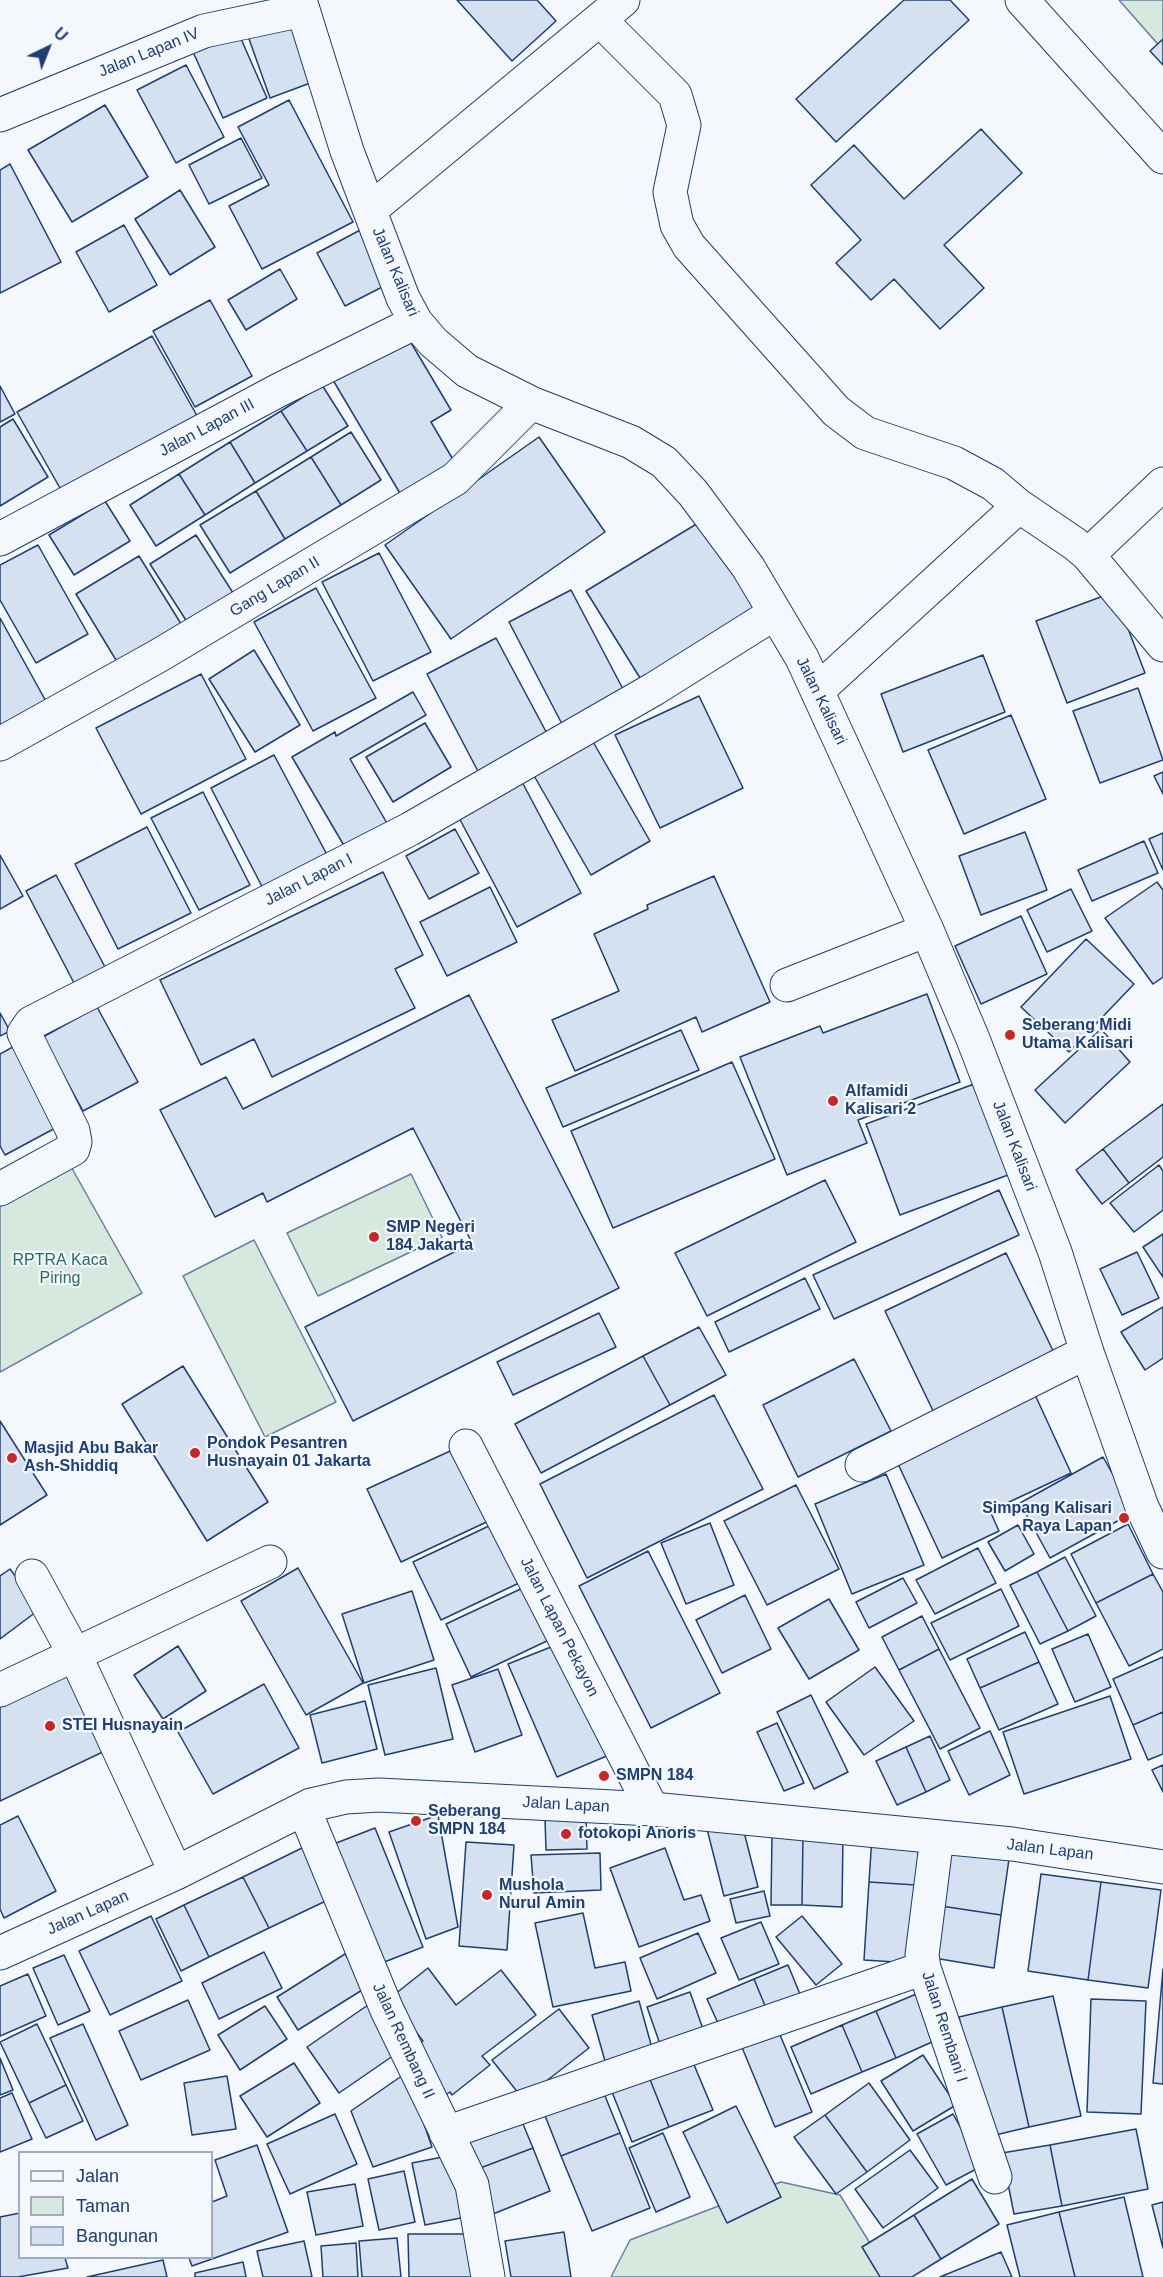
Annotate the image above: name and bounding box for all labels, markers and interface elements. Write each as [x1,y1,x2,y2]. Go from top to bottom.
north arrow [18,18,78,78]
text: U [51,24,71,45]
street label: Jalan Lapan IV [96,24,202,82]
street label: Jalan Kalisari [368,224,422,320]
street label: Jalan Lapan III [156,395,258,461]
street label: Gang Lapan II [227,553,323,621]
street label: Jalan Kalisari [792,654,850,748]
street label: Jalan Lapan I [262,850,356,910]
place label: Seberang Midi Utama Kalisari [1022,1016,1133,1054]
marker: Seberang Midi Utama Kalisari [1003,1028,1017,1042]
place label: Alfamidi Kalisari 2 [845,1082,916,1120]
marker: Alfamidi Kalisari 2 [826,1094,840,1108]
street label: Jalan Kalisari [988,1098,1040,1194]
place label: SMP Negeri 184 Jakarta [386,1218,475,1256]
marker: SMP Negeri 184 Jakarta [367,1230,381,1244]
park label: RPTRA Kaca Piring [12,1251,108,1289]
place label: Pondok Pesantren Husnayain 01 Jakarta [207,1434,371,1472]
place label: Masjid Abu Bakar Ash-Shiddiq [24,1439,158,1477]
marker: Pondok Pesantren Husnayain 01 Jakarta [188,1446,202,1460]
marker: Masjid Abu Bakar Ash-Shiddiq [5,1451,19,1465]
place label: Simpang Kalisari Raya Lapan [982,1499,1112,1537]
marker: Simpang Kalisari Raya Lapan [1117,1511,1131,1525]
street label: Jalan Lapan Pekayon [516,1554,602,1700]
place label: STEI Husnayain [62,1716,183,1736]
marker: STEI Husnayain [43,1719,57,1733]
place label: SMPN 184 [616,1766,693,1786]
marker: SMPN 184 [597,1769,611,1783]
street label: Jalan Lapan [522,1793,610,1817]
place label: Seberang SMPN 184 [428,1802,505,1840]
marker: Seberang SMPN 184 [409,1814,423,1828]
place label: fotokopi Anoris [578,1824,696,1844]
marker: fotokopi Anoris [559,1827,573,1841]
street label: Jalan Lapan [1006,1835,1094,1865]
place label: Mushola Nurul Amin [499,1876,585,1914]
street label: Jalan Lapan [44,1886,132,1940]
marker: Mushola Nurul Amin [480,1888,494,1902]
street label: Jalan Rembani I [917,1969,971,2085]
street label: Jalan Rembang II [368,1980,438,2102]
legend [18,2151,213,2259]
text: Jalan [76,2166,119,2186]
text: Taman [76,2196,130,2216]
text: Bangunan [76,2226,158,2246]

